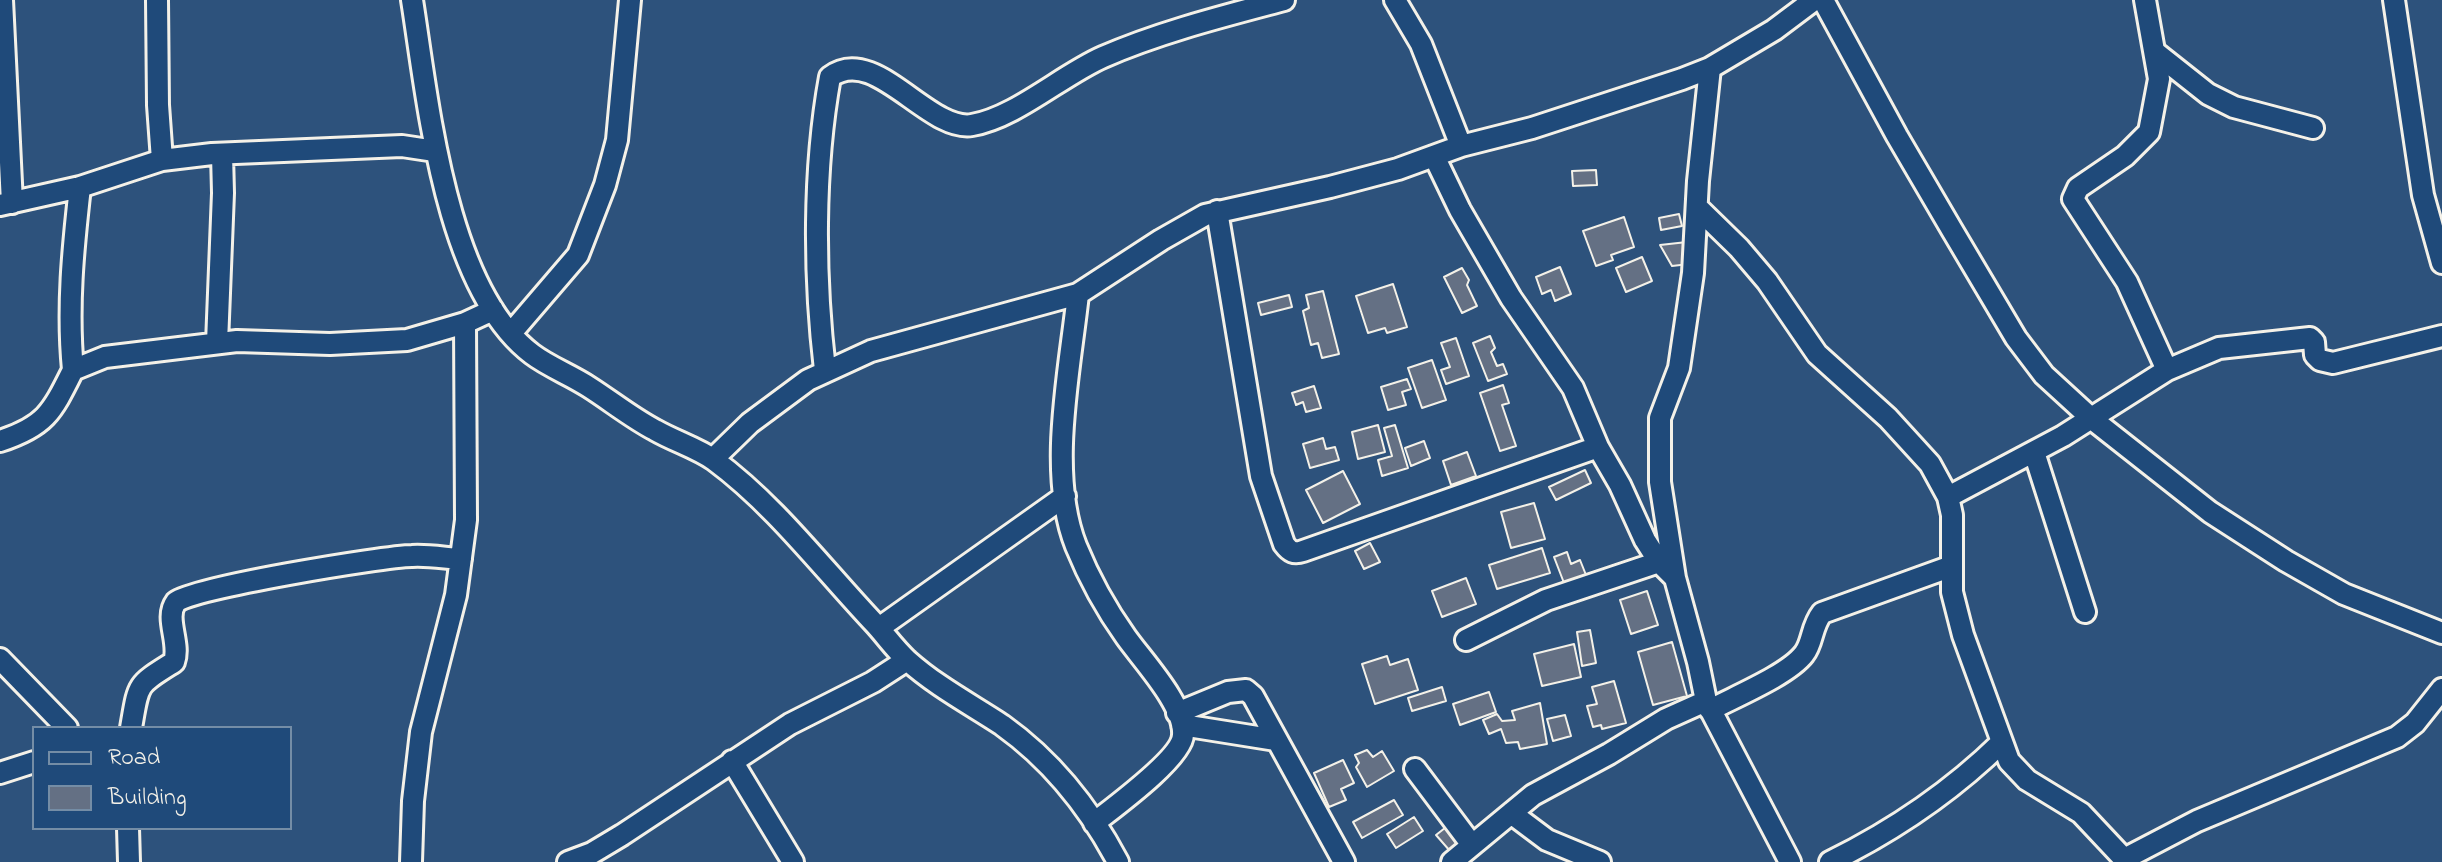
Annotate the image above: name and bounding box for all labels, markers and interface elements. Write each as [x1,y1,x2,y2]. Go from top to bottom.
legend [32,726,292,830]
text: Road [108,741,160,776]
text: Building [108,781,187,816]

